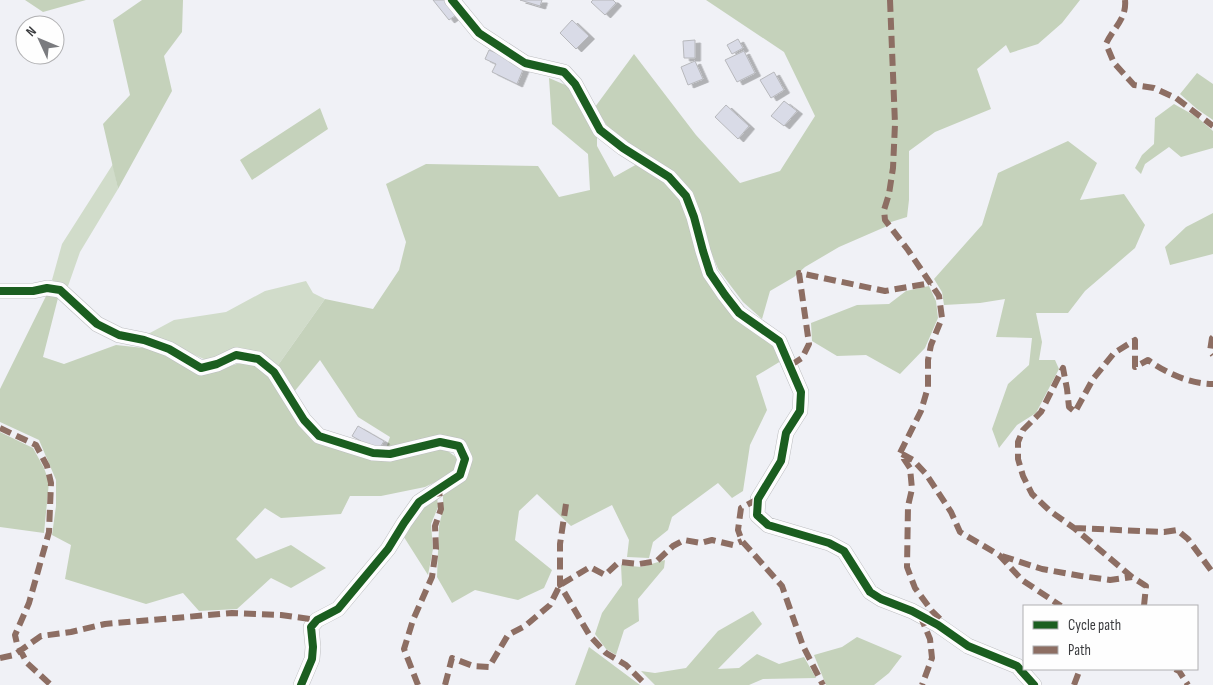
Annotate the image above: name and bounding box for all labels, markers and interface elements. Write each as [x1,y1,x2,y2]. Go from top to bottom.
north arrow [15,15,65,65]
text: N [22,23,40,40]
legend [1023,605,1198,670]
text: Cycle path [1068,616,1121,635]
text: Path [1068,641,1091,660]

